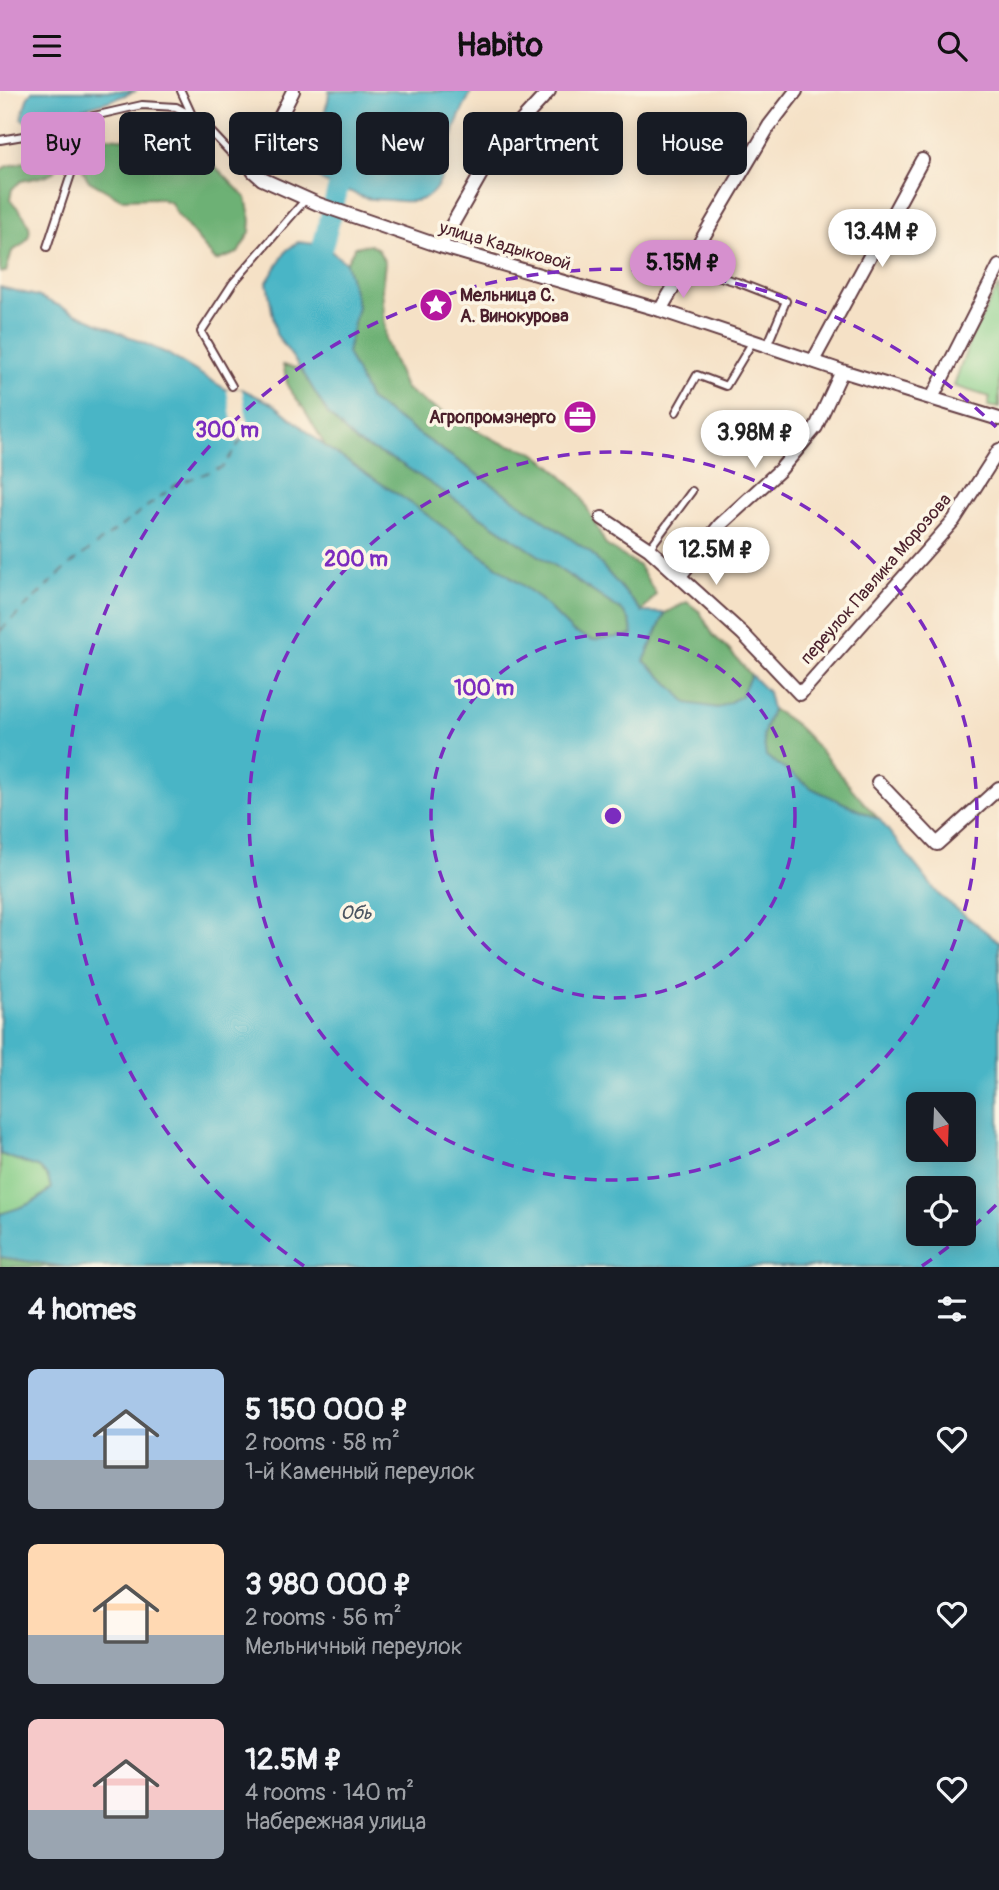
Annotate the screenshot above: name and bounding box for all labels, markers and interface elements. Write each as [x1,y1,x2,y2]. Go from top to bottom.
text: Habito [456,26,543,66]
icon: menu [28,27,66,65]
icon: search [933,27,971,65]
chip: Buy [21,112,105,175]
chip: Rent [119,112,215,175]
chip: Filters [229,112,342,175]
chip: New [356,112,449,175]
chip: Apartment [463,112,623,175]
chip: House [637,112,747,175]
pin: 13.4M ₽ [817,209,947,269]
street label: улица Кадыковой [436,216,574,276]
text: 13.4M ₽ [844,217,920,246]
pin: 5.15M ₽ [618,241,748,300]
text: 5.15M ₽ [646,248,720,277]
place label: Мельница С. А. Винокурова [460,284,569,328]
place icon: Мельница С. А. Винокурова [417,286,455,324]
office icon: Агропромэнерго [561,398,599,436]
place label: Агропромэнерго [429,406,556,429]
pin: 3.98M ₽ [690,411,820,470]
text: 300 m [195,417,259,444]
text: 3.98M ₽ [717,418,793,447]
street label: переулок Павлика Морозова [796,489,956,669]
pin: 12.5M ₽ [651,527,781,587]
text: 12.5M ₽ [679,535,753,564]
text: 200 m [324,546,388,573]
text: 100 m [454,675,514,702]
centre of rings [601,804,625,828]
water label: Обь [340,901,372,925]
north arrow [906,1092,976,1162]
map controls [906,1092,976,1246]
button: locate [906,1176,976,1246]
icon: filters [933,1290,971,1328]
text: 4 homes [28,1291,136,1328]
text: 5 150 000 ₽ [245,1391,409,1428]
icon: home [84,1397,168,1481]
icon: heart [933,1420,971,1458]
text: 2 rooms · 58 m² [245,1428,400,1457]
text: 1-й Каменный переулок [245,1457,475,1486]
text: 3 980 000 ₽ [245,1566,412,1603]
icon: home [84,1572,168,1656]
icon: heart [933,1595,971,1633]
text: 2 rooms · 56 m² [245,1603,402,1632]
text: Мельничный переулок [245,1632,463,1661]
text: 12.5M ₽ [245,1741,342,1778]
icon: home [84,1747,168,1831]
icon: heart [933,1770,971,1808]
text: 4 rooms · 140 m² [245,1778,414,1807]
text: Набережная улица [245,1807,426,1836]

